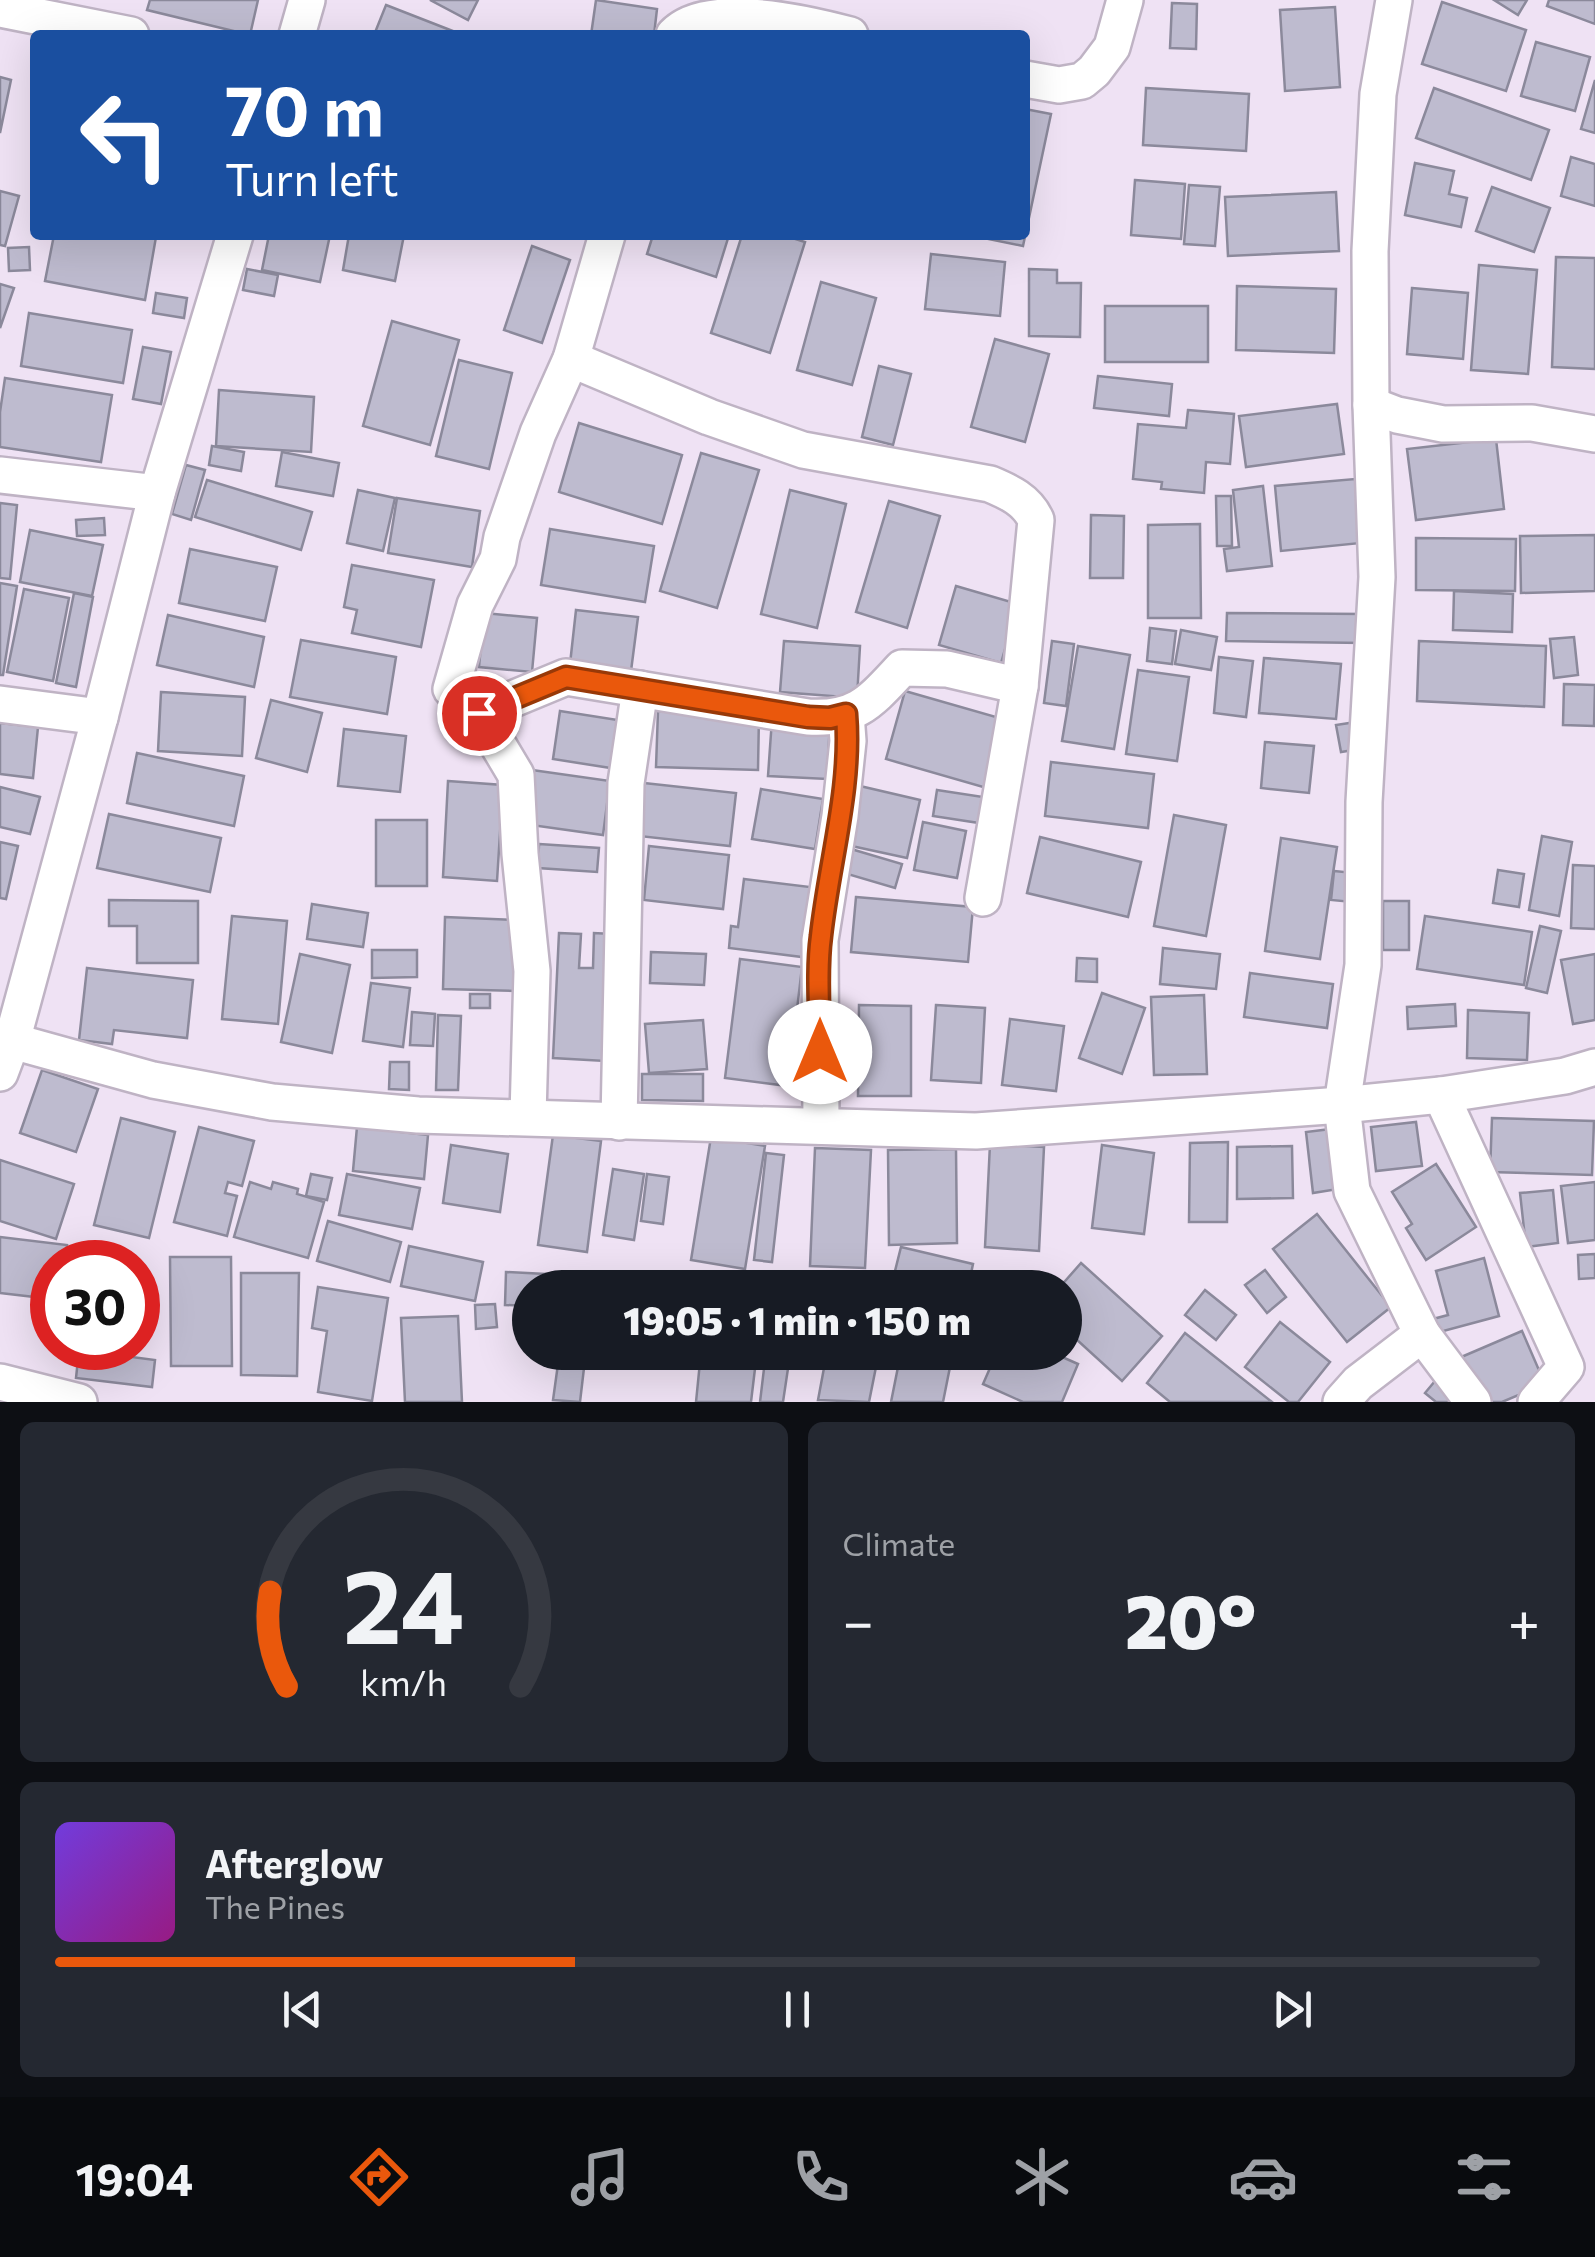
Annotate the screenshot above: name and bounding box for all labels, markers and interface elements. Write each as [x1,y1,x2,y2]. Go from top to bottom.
text: 70 m [225,65,384,150]
icon: left [60,70,190,200]
text: Turn left [225,150,399,205]
pin [437,671,522,756]
icon: arrive [452,686,507,741]
position arrow [768,1000,872,1104]
speed limit sign: 30 [30,1240,160,1370]
text: 19:05 · 1 min · 150 m [623,1296,971,1343]
text: Climate [843,1523,955,1563]
text: 24 [343,1538,465,1665]
text: 20° [1125,1573,1257,1664]
text: − [843,1586,874,1653]
text: + [1508,1586,1540,1653]
text: km/h [360,1660,447,1703]
text: Afterglow [205,1839,383,1886]
text: The Pines [205,1886,345,1926]
icon: previous [275,1982,330,2037]
icon: pause [770,1982,825,2037]
icon: next [1265,1982,1320,2037]
icon: directions [344,2142,414,2212]
icon: music [565,2142,635,2212]
icon: phone [786,2142,856,2212]
icon: climate [1007,2142,1077,2212]
icon: car [1228,2142,1298,2212]
icon: filters [1449,2142,1519,2212]
text: 19:04 [76,2150,193,2205]

